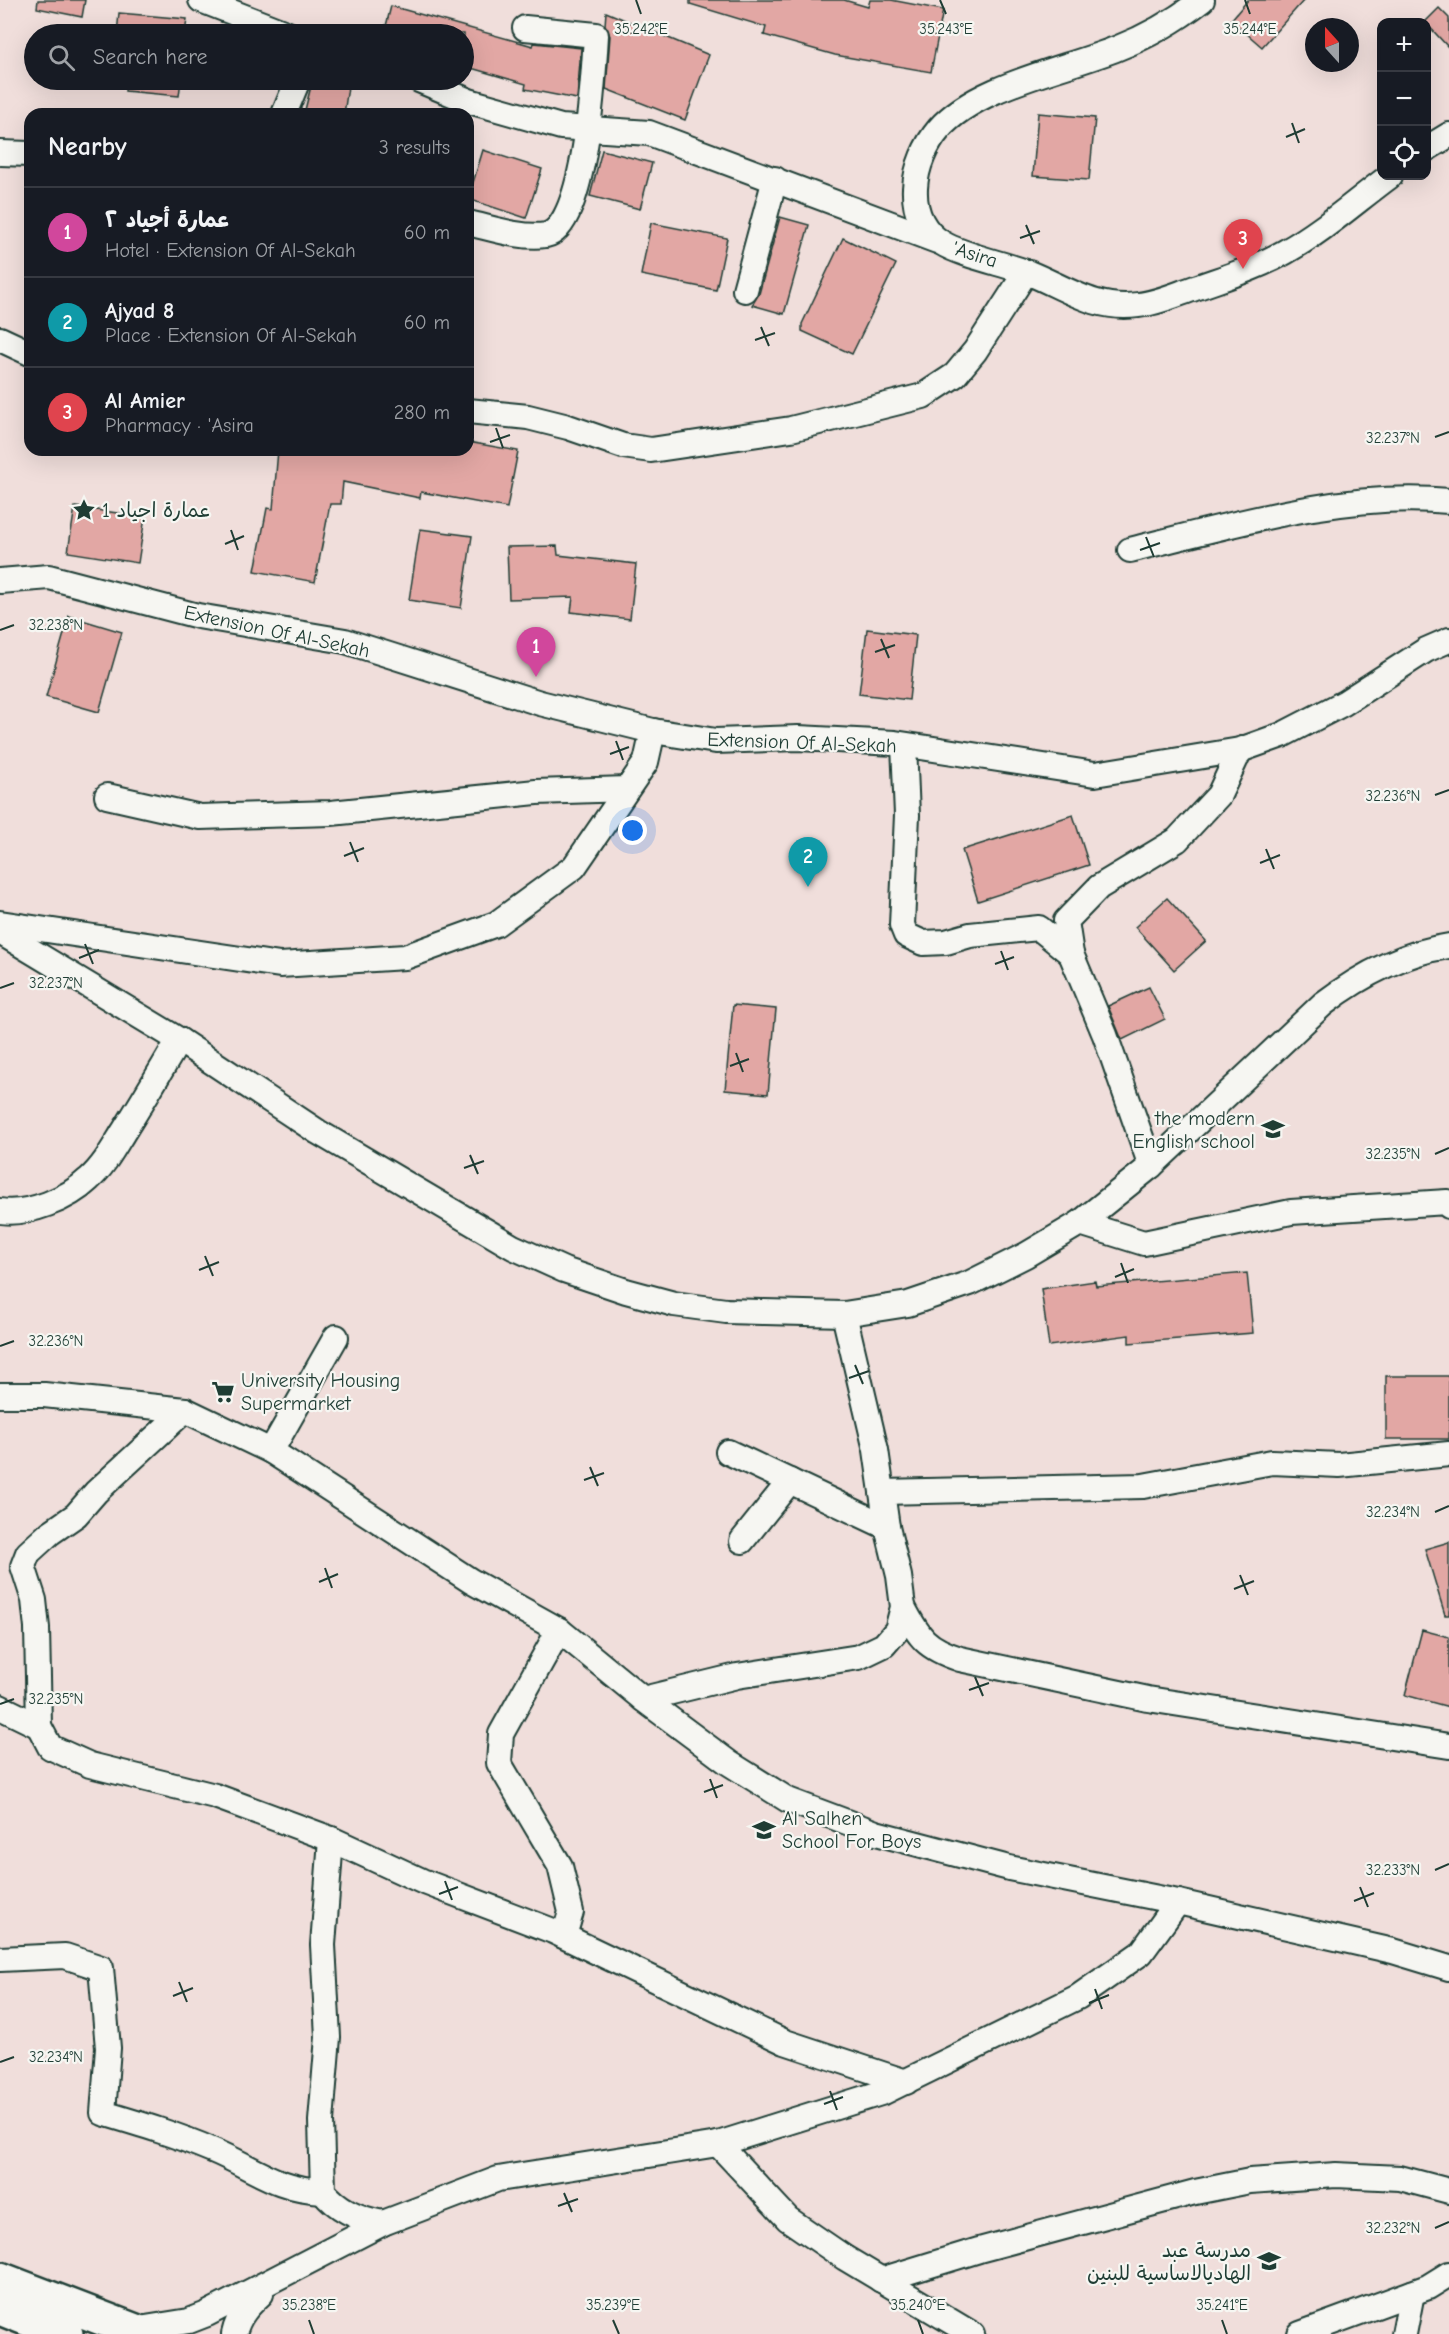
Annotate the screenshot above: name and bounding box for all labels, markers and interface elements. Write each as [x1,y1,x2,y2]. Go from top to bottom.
north arrow [1305,18,1359,72]
map controls [1377,18,1431,180]
button: + [1377,18,1431,72]
text: 35.242°E [614,20,668,38]
text: 35.243°E [919,20,973,38]
text: 35.244°E [1223,20,1277,38]
search box [24,24,474,90]
icon: search [45,41,78,74]
text: Search here [93,44,208,70]
button: − [1377,72,1431,126]
button: locate [1377,126,1431,180]
text: Nearby [48,132,127,162]
text: 3 results [379,136,450,159]
text: عمارة أجياد ٢ [105,207,230,233]
pin: 3 [1224,220,1262,269]
text: 1 [64,221,71,244]
text: 60 m [404,221,450,244]
street label: 'Asira [949,236,1000,273]
text: Hotel · Extension Of Al-Sekah [105,239,356,262]
text: Ajyad 8 [105,298,174,324]
text: 2 [63,311,72,334]
text: 60 m [404,311,450,334]
text: Place · Extension Of Al-Sekah [105,324,357,347]
text: Al Amier [105,388,185,414]
text: 3 [63,401,72,424]
text: 280 m [394,401,450,424]
text: Pharmacy · 'Asira [105,414,254,437]
text: 32.237°N [1366,429,1420,447]
place icon: عمارة اجياد 1 [71,497,97,523]
place label: عمارة اجياد 1 [102,499,211,522]
street label: Extension Of Al-Sekah [182,601,372,662]
text: 32.238°N [29,616,83,634]
pin: 1 [516,628,556,677]
street label: Extension Of Al-Sekah [707,728,897,757]
text: 32.236°N [1366,787,1420,805]
your location [618,816,647,845]
pin: 2 [788,838,828,887]
text: 32.237°N [29,974,83,992]
place label: the modern English school [1132,1107,1255,1153]
school or university icon: the modern English school [1260,1116,1286,1142]
text: 32.235°N [1366,1145,1420,1163]
text: 32.236°N [29,1332,83,1350]
place label: University Housing Supermarket [241,1369,400,1415]
supermarket icon: University Housing Supermarket [210,1379,236,1405]
text: 32.234°N [1366,1503,1420,1521]
text: 32.235°N [29,1690,83,1708]
place label: Al Salhen School For Boys [782,1807,921,1853]
school or university icon: Al Salhen School For Boys [751,1817,777,1843]
text: 32.233°N [1366,1861,1420,1879]
text: 32.234°N [29,2048,83,2066]
text: 32.232°N [1366,2219,1420,2237]
place label: مدرسة عبد الهاديالاساسية للبنين [1087,2239,1251,2285]
school or university icon: مدرسة عبد الهاديالاساسية للبنين [1256,2248,1282,2274]
text: 35.238°E [282,2296,336,2314]
text: 35.239°E [586,2296,640,2314]
text: 35.240°E [891,2296,945,2314]
text: 35.241°E [1196,2296,1248,2314]

